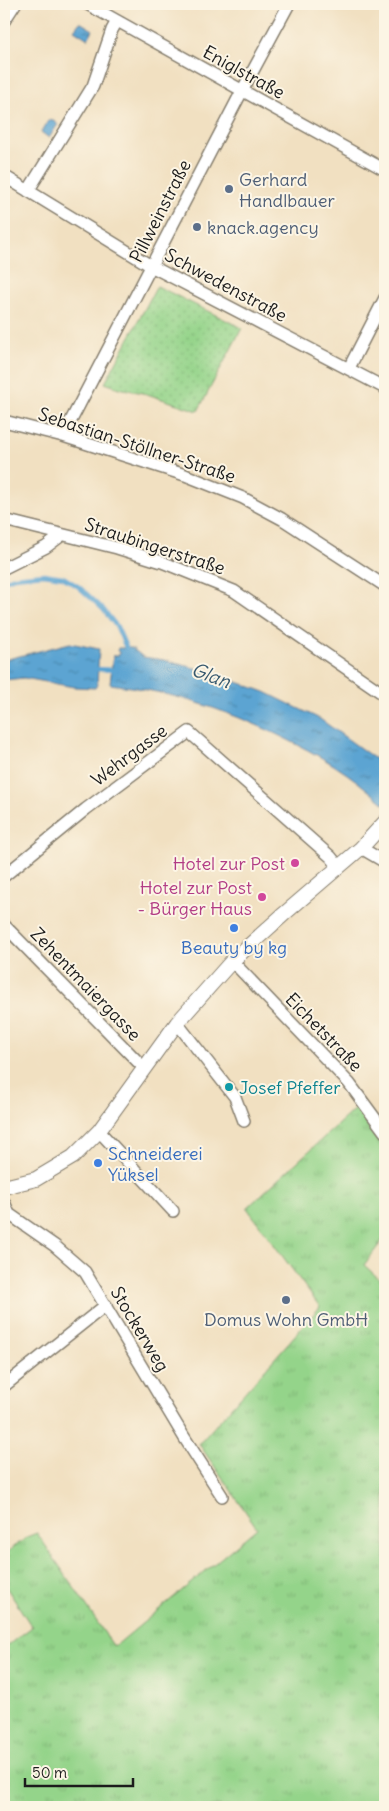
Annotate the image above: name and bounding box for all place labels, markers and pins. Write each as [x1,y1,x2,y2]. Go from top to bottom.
place label: Gerhard Handlbauer [239,168,335,212]
marker: Gerhard Handlbauer [223,183,235,195]
place label: knack.agency [207,216,319,239]
marker: knack.agency [191,221,203,233]
place label: Hotel zur Post [173,852,285,875]
marker: Hotel zur Post [289,857,301,869]
place label: Hotel zur Post - Bürger Haus [137,876,252,920]
marker: Hotel zur Post - Bürger Haus [256,891,268,903]
marker: Beauty by kg [228,922,240,934]
place label: Beauty by kg [181,936,287,959]
place label: Josef Pfeffer [239,1076,341,1099]
marker: Josef Pfeffer [223,1081,235,1093]
place label: Schneiderei Yüksel [108,1142,202,1186]
marker: Schneiderei Yüksel [92,1157,104,1169]
marker: Domus Wohn GmbH [280,1294,292,1306]
place label: Domus Wohn GmbH [204,1308,368,1331]

